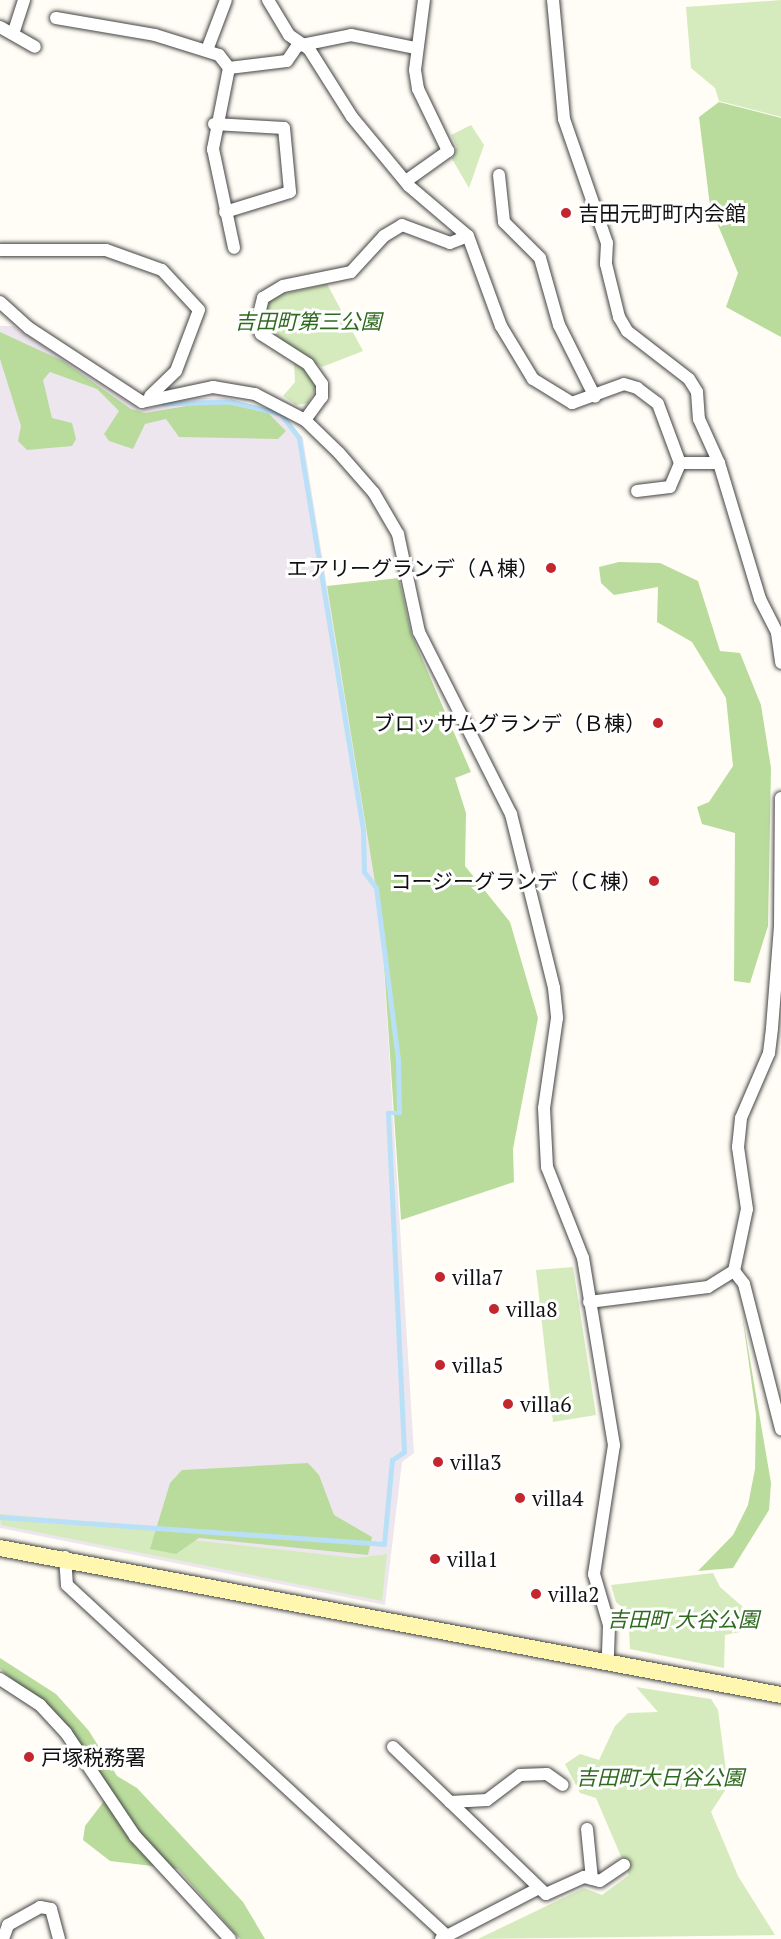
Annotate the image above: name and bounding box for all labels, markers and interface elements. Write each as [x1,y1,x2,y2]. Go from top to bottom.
place label: 吉田元町町内会館 [578,200,746,226]
marker: 吉田元町町内会館 [559,206,573,220]
park label: 吉田町第三公園 [235,308,381,334]
place label: エアリーグランデ（Ａ棟） [287,555,539,581]
marker: エアリーグランデ（Ａ棟） [544,561,558,575]
place label: ブロッサムグランデ（Ｂ棟） [373,710,646,736]
marker: ブロッサムグランデ（Ｂ棟） [651,716,665,730]
place label: コージーグランデ（Ｃ棟） [390,868,642,894]
marker: コージーグランデ（Ｃ棟） [647,874,661,888]
place label: villa7 [452,1264,503,1290]
marker: villa7 [433,1270,447,1284]
place label: villa8 [506,1296,557,1322]
marker: villa8 [487,1302,501,1316]
place label: villa5 [452,1352,503,1378]
marker: villa5 [433,1358,447,1372]
place label: villa6 [520,1391,571,1417]
marker: villa6 [501,1397,515,1411]
place label: villa3 [450,1449,501,1475]
marker: villa3 [431,1455,445,1469]
place label: villa4 [532,1485,583,1511]
marker: villa4 [513,1491,527,1505]
place label: villa1 [447,1546,498,1572]
marker: villa1 [428,1552,442,1566]
place label: villa2 [548,1581,599,1607]
marker: villa2 [529,1587,543,1601]
park label: 吉田町 大谷公園 [607,1606,759,1632]
place label: 戸塚税務署 [41,1744,146,1770]
marker: 戸塚税務署 [22,1750,36,1764]
park label: 吉田町大日谷公園 [576,1764,744,1790]

